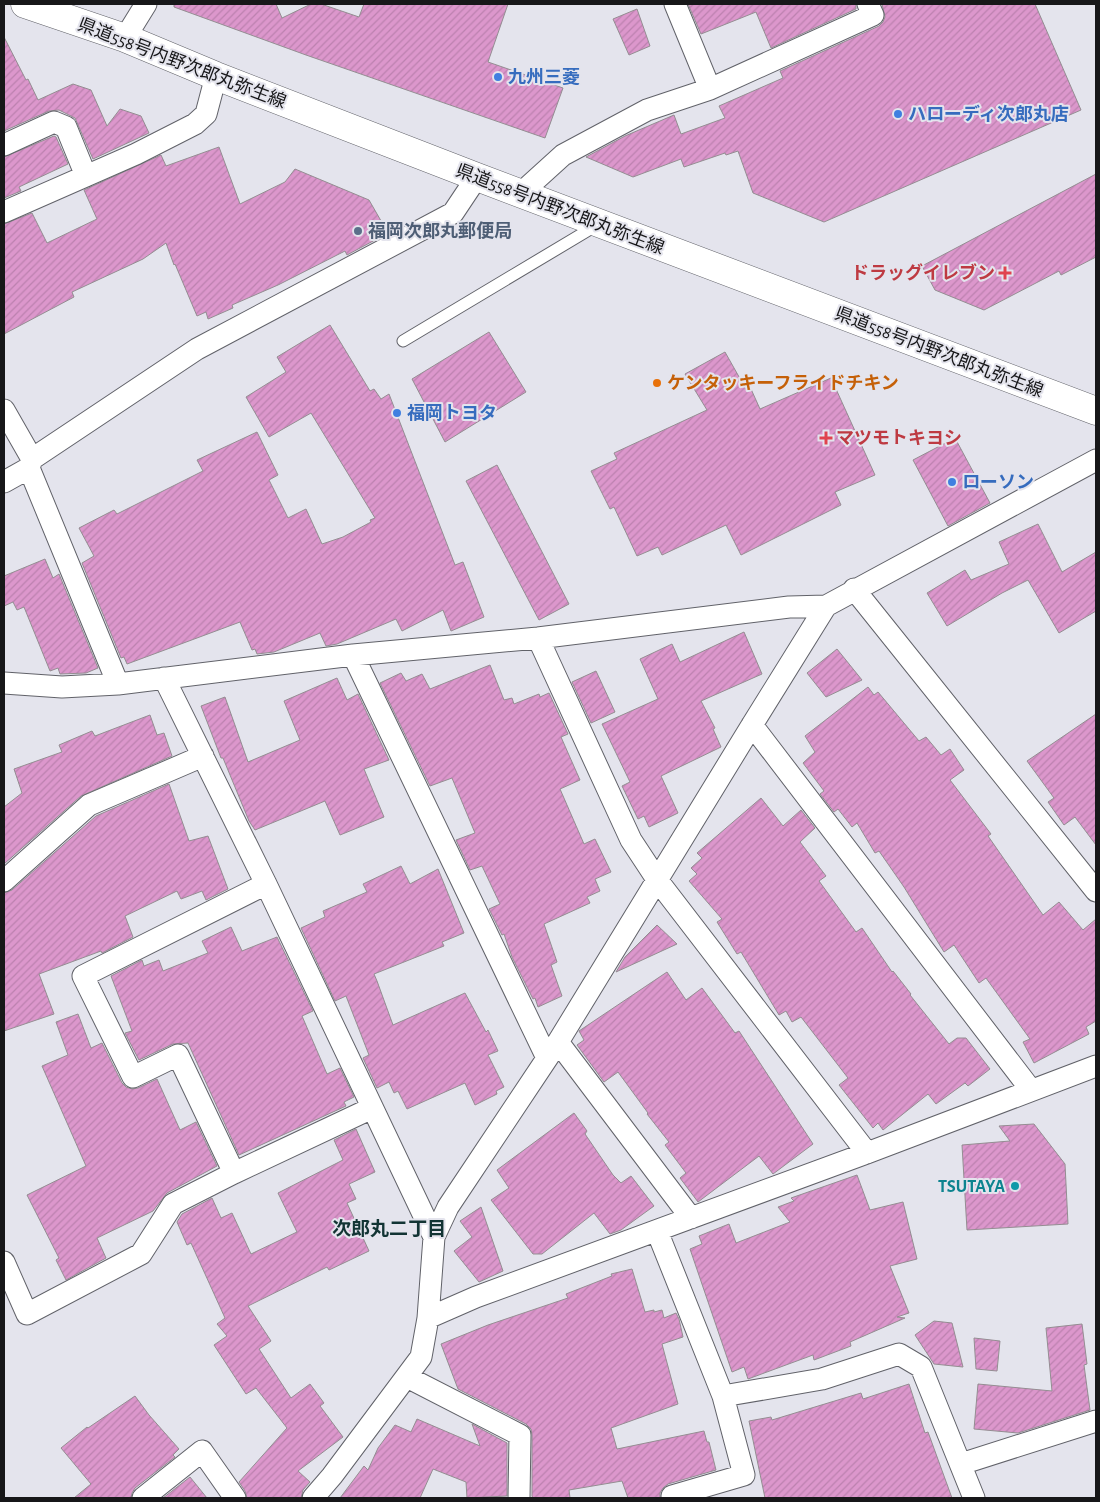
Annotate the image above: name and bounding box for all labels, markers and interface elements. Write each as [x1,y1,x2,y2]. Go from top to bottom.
street label: 県道558号内野次郎丸弥生線 [75,14,289,112]
place label: 九州三菱 [508,67,580,87]
marker: 九州三菱 [492,71,504,83]
place label: ハローディ次郎丸店 [908,104,1069,124]
marker: ハローディ次郎丸店 [892,108,904,120]
street label: 県道558号内野次郎丸弥生線 [453,160,667,258]
place label: 福岡次郎丸郵便局 [368,221,512,241]
marker: 福岡次郎丸郵便局 [352,225,364,237]
place label: ドラッグイレブン [851,263,995,283]
marker: ドラッグイレブン [999,267,1011,279]
street label: 県道558号内野次郎丸弥生線 [832,303,1046,401]
place label: ケンタッキーフライドチキン [667,374,899,393]
marker: ケンタッキーフライドチキン [651,377,663,389]
place label: 福岡トヨタ [407,404,497,423]
marker: 福岡トヨタ [391,407,403,419]
place label: マツモトキヨシ [836,429,962,448]
marker: マツモトキヨシ [820,432,832,444]
place label: ローソン [962,474,1034,492]
marker: ローソン [946,476,958,488]
place label: TSUTAYA [938,1178,1005,1196]
marker: TSUTAYA [1009,1180,1021,1192]
district label: 次郎丸二丁目 [332,1218,446,1239]

